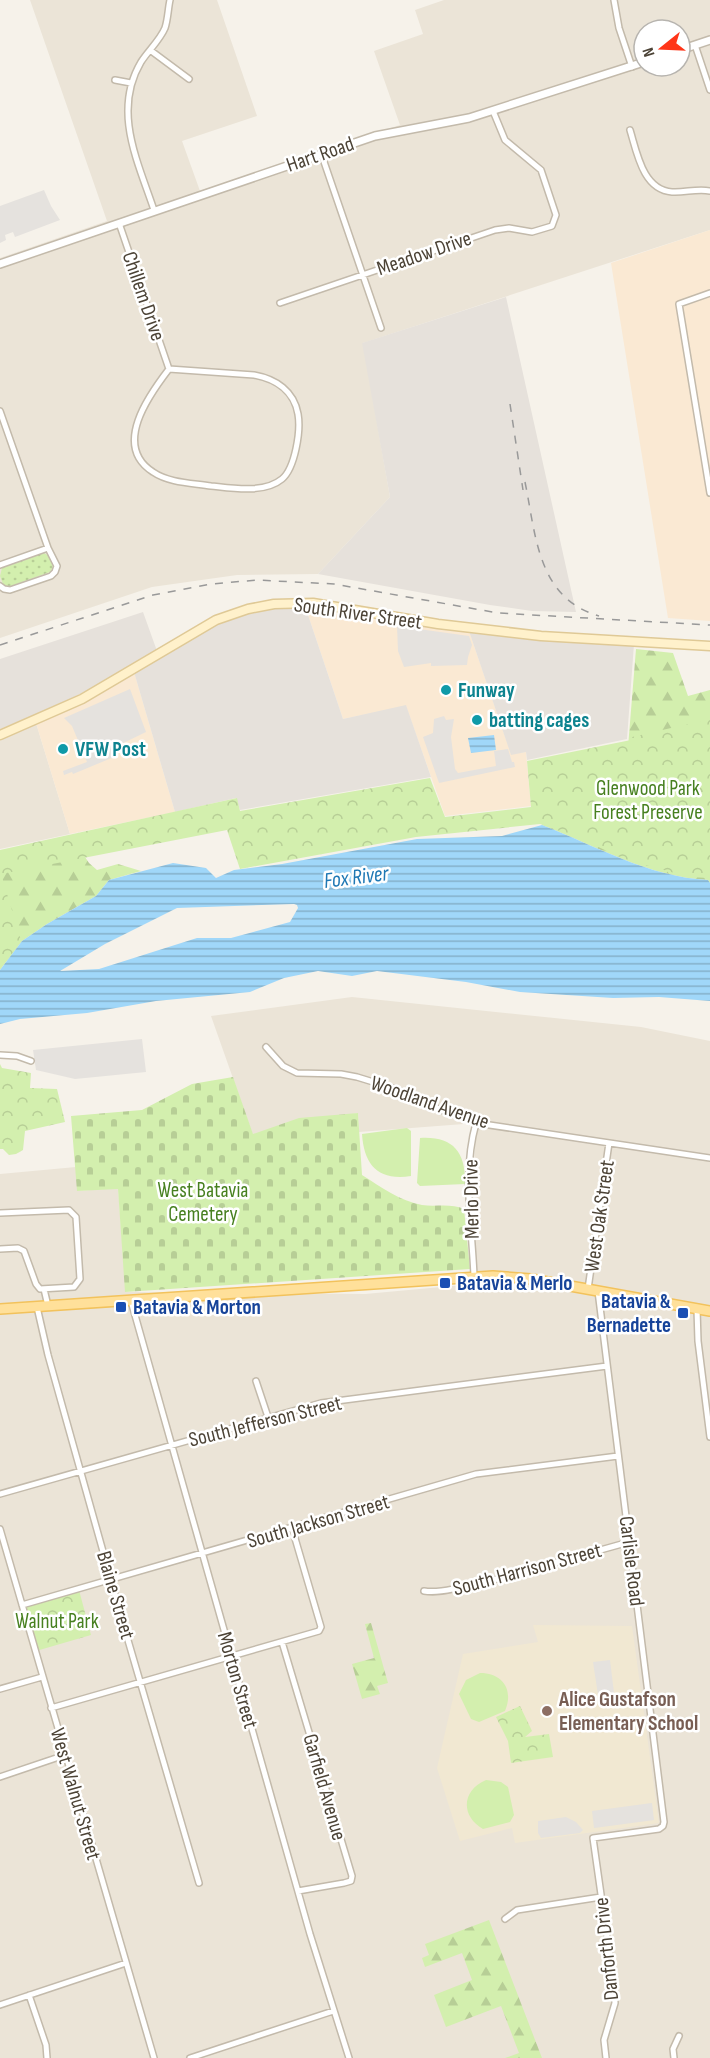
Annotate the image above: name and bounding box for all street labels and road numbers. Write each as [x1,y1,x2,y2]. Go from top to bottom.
street label: Hart Road [283,131,357,178]
street label: Meadow Drive [374,226,475,281]
street label: Chillem Drive [117,248,170,344]
street label: South River Street [292,592,423,635]
street label: Woodland Avenue [367,1070,492,1134]
street label: West Oak Street [579,1158,620,1274]
street label: Merlo Drive [458,1159,485,1239]
street label: South Jefferson Street [186,1390,344,1453]
street label: South Jackson Street [244,1489,392,1554]
street label: Carlisle Road [614,1515,649,1607]
street label: South Harrison Street [450,1538,604,1601]
street label: Blaine Street [91,1548,140,1642]
street label: Morton Street [212,1629,263,1731]
street label: West Walnut Street [45,1725,106,1863]
street label: Garfield Avenue [297,1731,352,1843]
street label: Danforth Drive [589,1896,624,2002]

